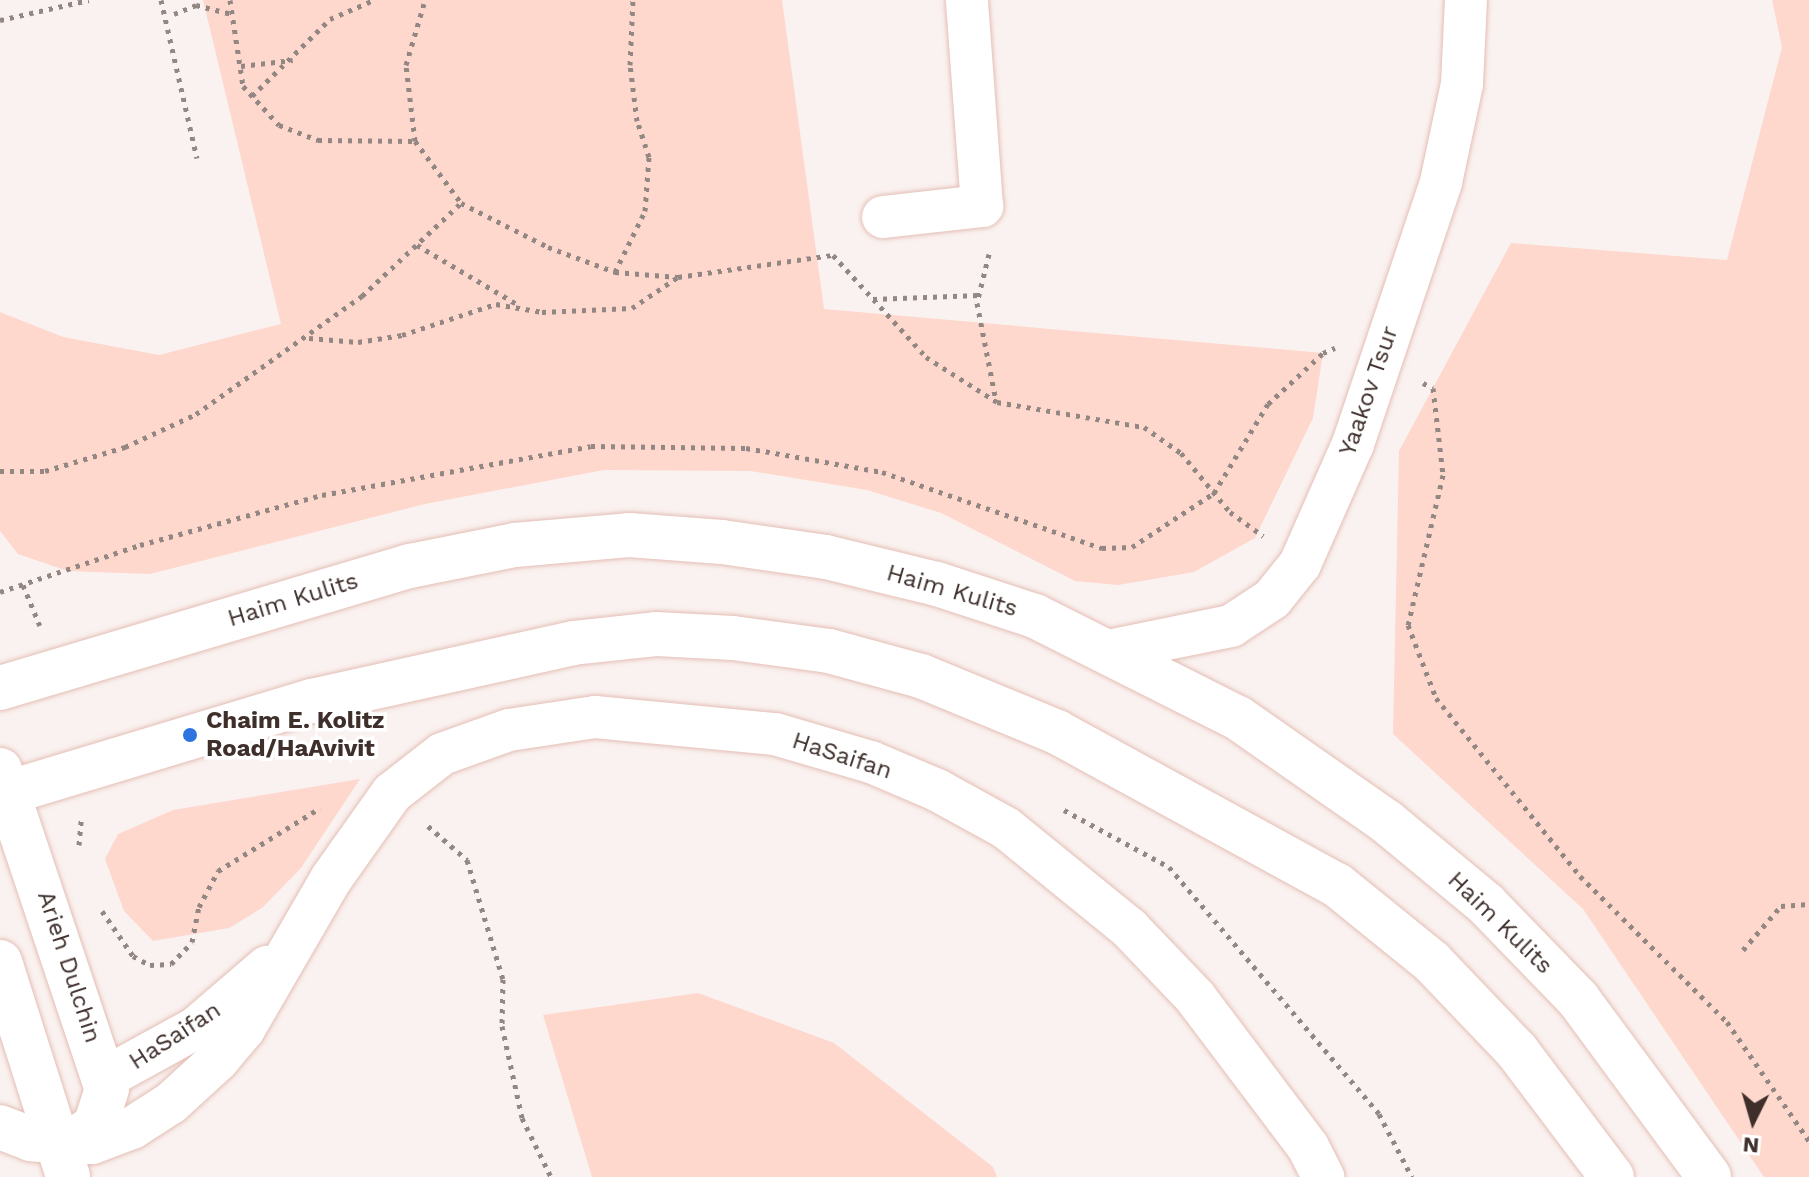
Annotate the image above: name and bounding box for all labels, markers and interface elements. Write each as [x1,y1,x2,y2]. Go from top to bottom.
street label: Yaakov Tsur [1333,322,1405,460]
street label: Haim Kulits [883,559,1021,623]
street label: Haim Kulits [224,567,362,633]
place label: Chaim E. Kolitz Road/HaAvivit [206,707,384,763]
marker: Chaim E. Kolitz Road/HaAvivit [181,726,199,744]
street label: HaSaifan [788,726,896,786]
street label: Haim Kulits [1441,866,1559,980]
street label: Arieh Dulchin [31,887,107,1047]
street label: HaSaifan [124,996,226,1076]
north arrow [1713,1081,1793,1161]
text: N [1742,1132,1760,1159]

